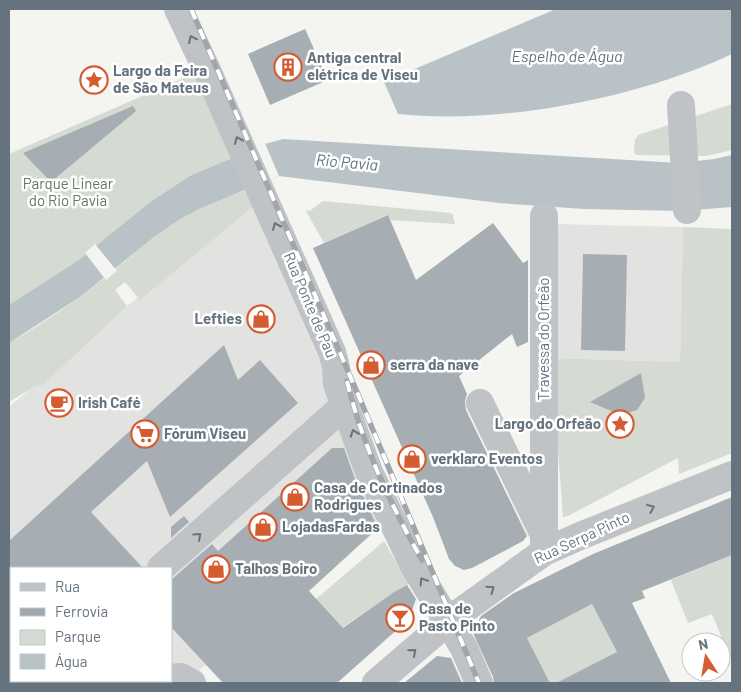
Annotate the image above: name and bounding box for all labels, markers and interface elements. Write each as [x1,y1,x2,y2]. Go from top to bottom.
one-way arrow [187,35,198,44]
water label: Espelho de Água [511,46,623,65]
place label: Antiga central elétrica de Viseu [307,48,418,83]
building icon: Antiga central elétrica de Viseu [273,52,303,82]
place label: Largo da Feira de São Mateus [113,61,209,96]
place icon: Largo da Feira de São Mateus [79,65,109,95]
one-way arrow [234,136,245,145]
water label: Rio Pavia [315,149,379,174]
park label: Parque Linear do Rio Pavia [23,174,114,209]
one-way arrow [271,222,282,231]
street label: Rua Ponte de Pau [281,249,341,360]
street label: Travessa do Orfeão [534,278,552,401]
shop icon: Lefties [246,304,276,334]
place label: Lefties [194,309,242,327]
shop icon: serra da nave [356,350,386,380]
place label: serra da nave [390,355,479,373]
cafe icon: Irish Café [44,388,74,418]
place label: Irish Café [78,393,141,411]
place icon: Largo do Orfeão [605,409,635,439]
place label: Largo do Orfeão [495,414,601,432]
supermarket icon: Fórum Viseu [130,419,160,449]
place label: Fórum Viseu [164,424,246,442]
one-way arrow [350,430,360,438]
shop icon: verklaro Eventos [397,444,427,474]
place label: verklaro Eventos [431,449,543,467]
place label: Casa de Cortinados Rodrigues [314,478,443,513]
shop icon: Casa de Cortinados Rodrigues [280,482,310,512]
one-way arrow [646,503,655,514]
street label: Rua Serpa Pinto [531,507,632,567]
shop icon: LojadasFardas [248,512,278,542]
place label: LojadasFardas [282,517,380,535]
one-way arrow [192,533,201,542]
shop icon: Talhos Boiro [201,554,231,584]
place label: Talhos Boiro [235,559,317,577]
legend [10,567,172,682]
text: Rua [55,577,80,595]
one-way arrow [419,577,429,586]
one-way arrow [486,586,495,595]
place label: Casa de Pasto Pinto [419,599,495,634]
text: Ferrovia [55,602,108,620]
bar icon: Casa de Pasto Pinto [385,603,415,633]
text: Parque [55,627,101,645]
north arrow [681,632,731,682]
text: N [697,635,710,653]
one-way arrow [407,649,416,657]
text: Água [55,652,88,670]

